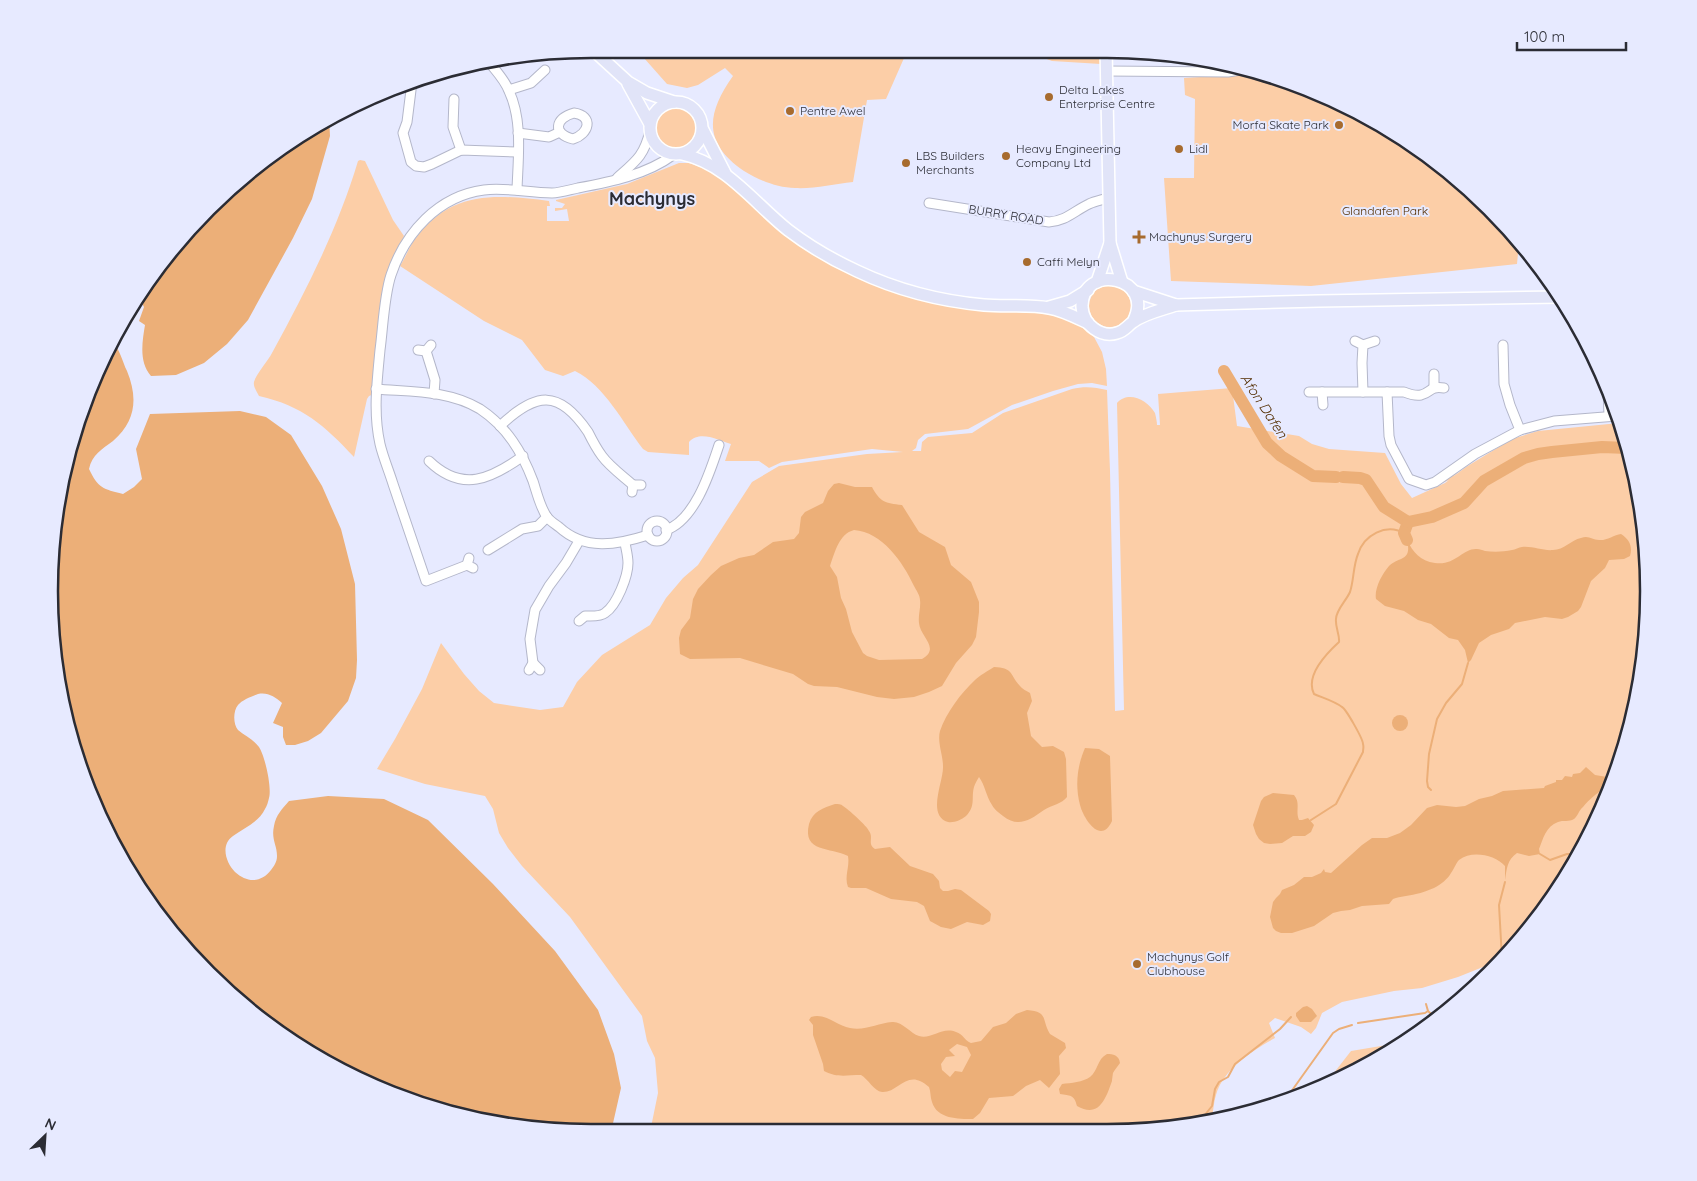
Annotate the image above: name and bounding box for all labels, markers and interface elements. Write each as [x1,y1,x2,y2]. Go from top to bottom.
scale bar [1517,20,1626,52]
text: 100 m [1524,27,1565,46]
place label: Delta Lakes Enterprise Centre [1059,82,1155,111]
marker: Delta Lakes Enterprise Centre [1043,91,1055,103]
place label: Pentre Awel [800,103,865,118]
marker: Pentre Awel [784,105,796,117]
place label: Morfa Skate Park [1232,117,1329,132]
marker: Morfa Skate Park [1333,119,1345,131]
place label: Heavy Engineering Company Ltd [1016,141,1121,170]
place label: Lidl [1189,141,1208,156]
marker: Lidl [1173,143,1185,155]
place label: LBS Builders Merchants [916,148,985,177]
marker: Heavy Engineering Company Ltd [1000,150,1012,162]
marker: LBS Builders Merchants [900,157,912,169]
district label: Machynys [609,187,695,210]
street label: BURRY ROAD [968,201,1045,228]
park label: Glandafen Park [1342,203,1428,218]
place label: Machynys Surgery [1149,229,1252,244]
marker: Machynys Surgery [1133,231,1145,243]
place label: Caffi Melyn [1037,254,1100,269]
marker: Caffi Melyn [1021,256,1033,268]
water label: Afon Dafen [1237,370,1292,442]
place label: Machynys Golf Clubhouse [1147,949,1230,978]
marker: Machynys Golf Clubhouse [1131,958,1143,970]
north arrow [20,1111,70,1161]
text: N [42,1114,59,1135]

